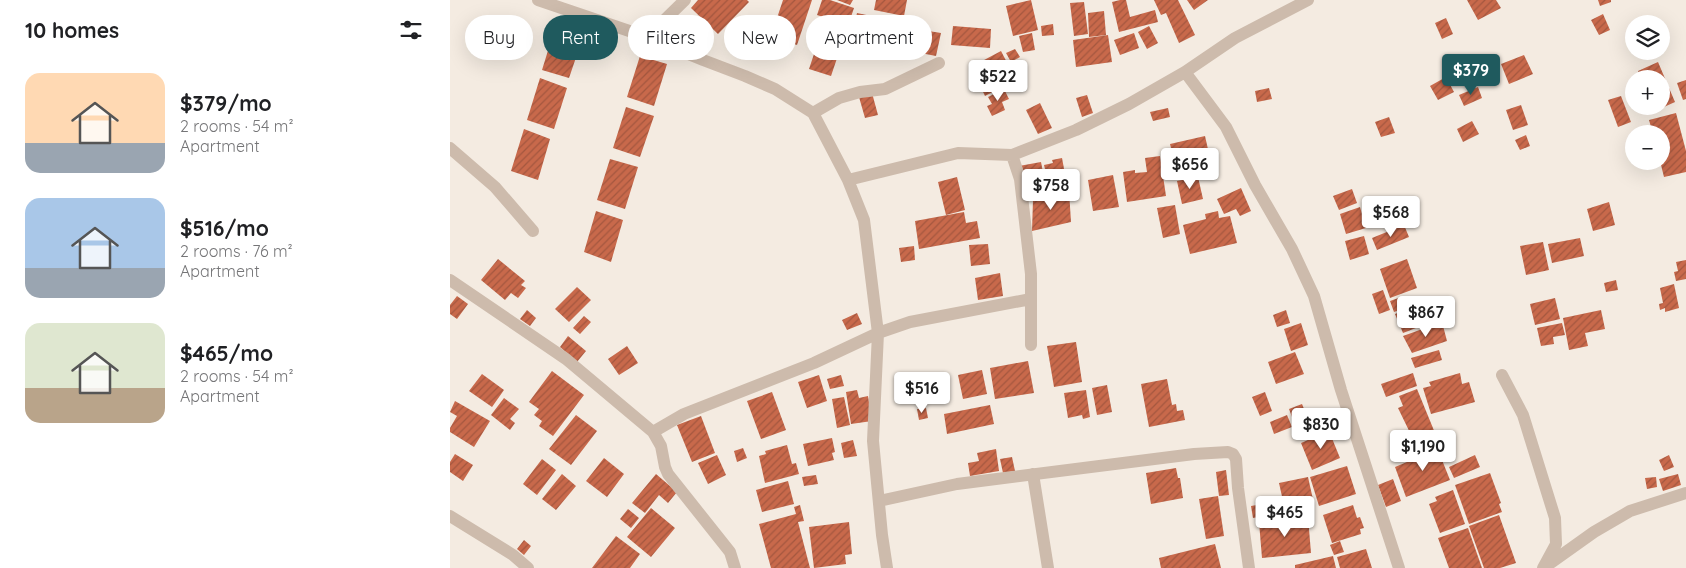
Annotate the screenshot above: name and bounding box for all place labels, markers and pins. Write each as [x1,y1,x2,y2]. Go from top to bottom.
pin: $379 [1441,54,1501,96]
pin: $522 [968,59,1028,102]
pin: $656 [1160,148,1220,190]
pin: $758 [1021,168,1081,211]
pin: $568 [1361,196,1421,238]
pin: $867 [1396,296,1456,338]
pin: $516 [892,372,952,414]
pin: $830 [1291,408,1351,450]
pin: $1,190 [1382,430,1464,472]
pin: $465 [1255,496,1315,538]

